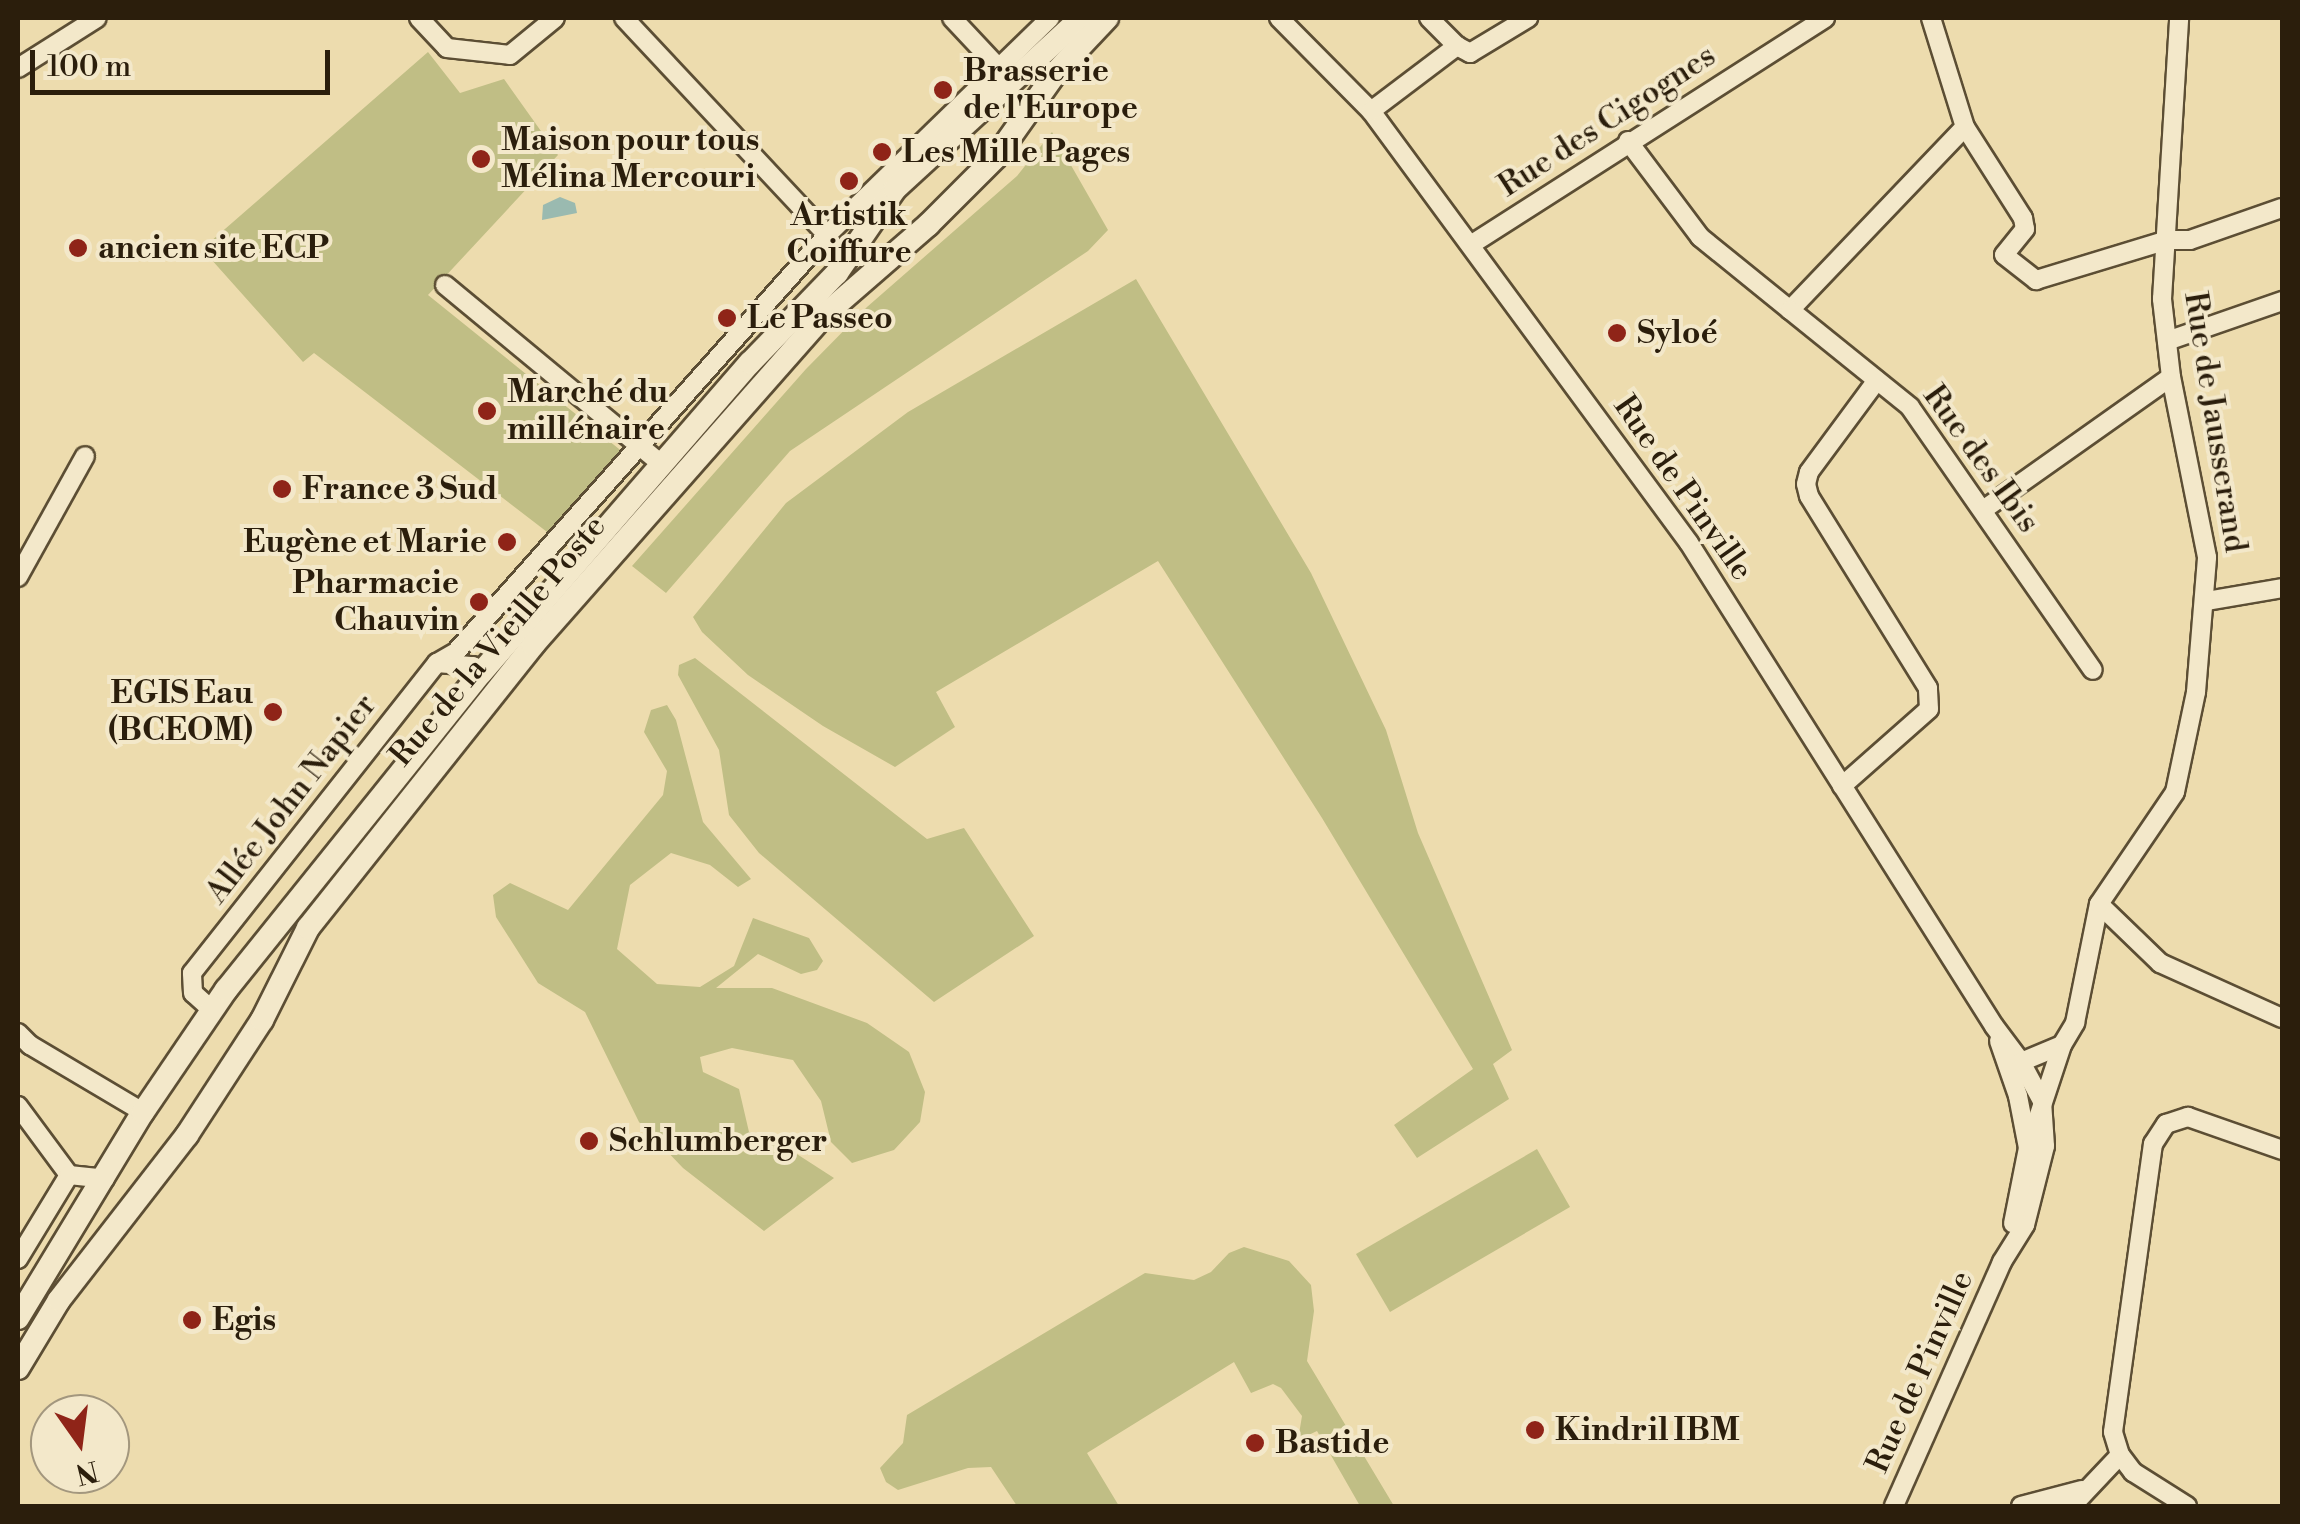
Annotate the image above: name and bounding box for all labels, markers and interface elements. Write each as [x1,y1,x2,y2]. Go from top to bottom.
scale bar [35,30,335,92]
street label: Rue des Cigognes [1491,37,1723,205]
text: 100 m [47,48,131,86]
place label: Brasserie de l'Europe [963,53,1138,128]
marker: Brasserie de l'Europe [932,79,954,101]
place label: Maison pour tous Mélina Mercouri [501,122,759,197]
place label: Les Mille Pages [902,133,1130,171]
marker: Les Mille Pages [871,141,893,163]
marker: Maison pour tous Mélina Mercouri [470,148,492,170]
marker: Artistik Coiffure [838,170,860,192]
place label: Artistik Coiffure [786,197,912,272]
place label: ancien site ECP [98,229,329,267]
marker: ancien site ECP [67,237,89,259]
street label: Rue de Jausserand [2175,289,2255,555]
place label: Le Passeo [747,299,893,337]
marker: Le Passeo [716,307,738,329]
place label: Syloé [1637,314,1718,352]
marker: Syloé [1606,322,1628,344]
place label: Marché du millénaire [507,374,668,449]
street label: Rue des Ibis [1915,378,2047,540]
street label: Rue de Pinville [1605,388,1761,588]
marker: Marché du millénaire [476,400,498,422]
place label: France 3 Sud [302,470,498,508]
marker: France 3 Sud [271,478,293,500]
street label: Rue de la Vieille Poste [382,508,614,774]
place label: Eugène et Marie [243,523,487,561]
marker: Eugène et Marie [496,531,518,553]
place label: Pharmacie Chauvin [292,565,459,640]
marker: Pharmacie Chauvin [468,591,490,613]
place label: EGIS Eau (BCEOM) [108,675,253,750]
street label: Allée John Napier [197,687,385,911]
marker: EGIS Eau (BCEOM) [262,701,284,723]
place label: Schlumberger [609,1122,827,1160]
marker: Schlumberger [578,1130,600,1152]
street label: Rue de Pinville [1858,1265,1982,1479]
place label: Egis [212,1301,276,1339]
marker: Egis [181,1309,203,1331]
north arrow [30,1394,130,1494]
place label: Kindril IBM [1555,1411,1740,1449]
marker: Kindril IBM [1524,1419,1546,1441]
place label: Bastide [1275,1424,1389,1462]
marker: Bastide [1244,1432,1266,1454]
text: N [72,1452,102,1491]

